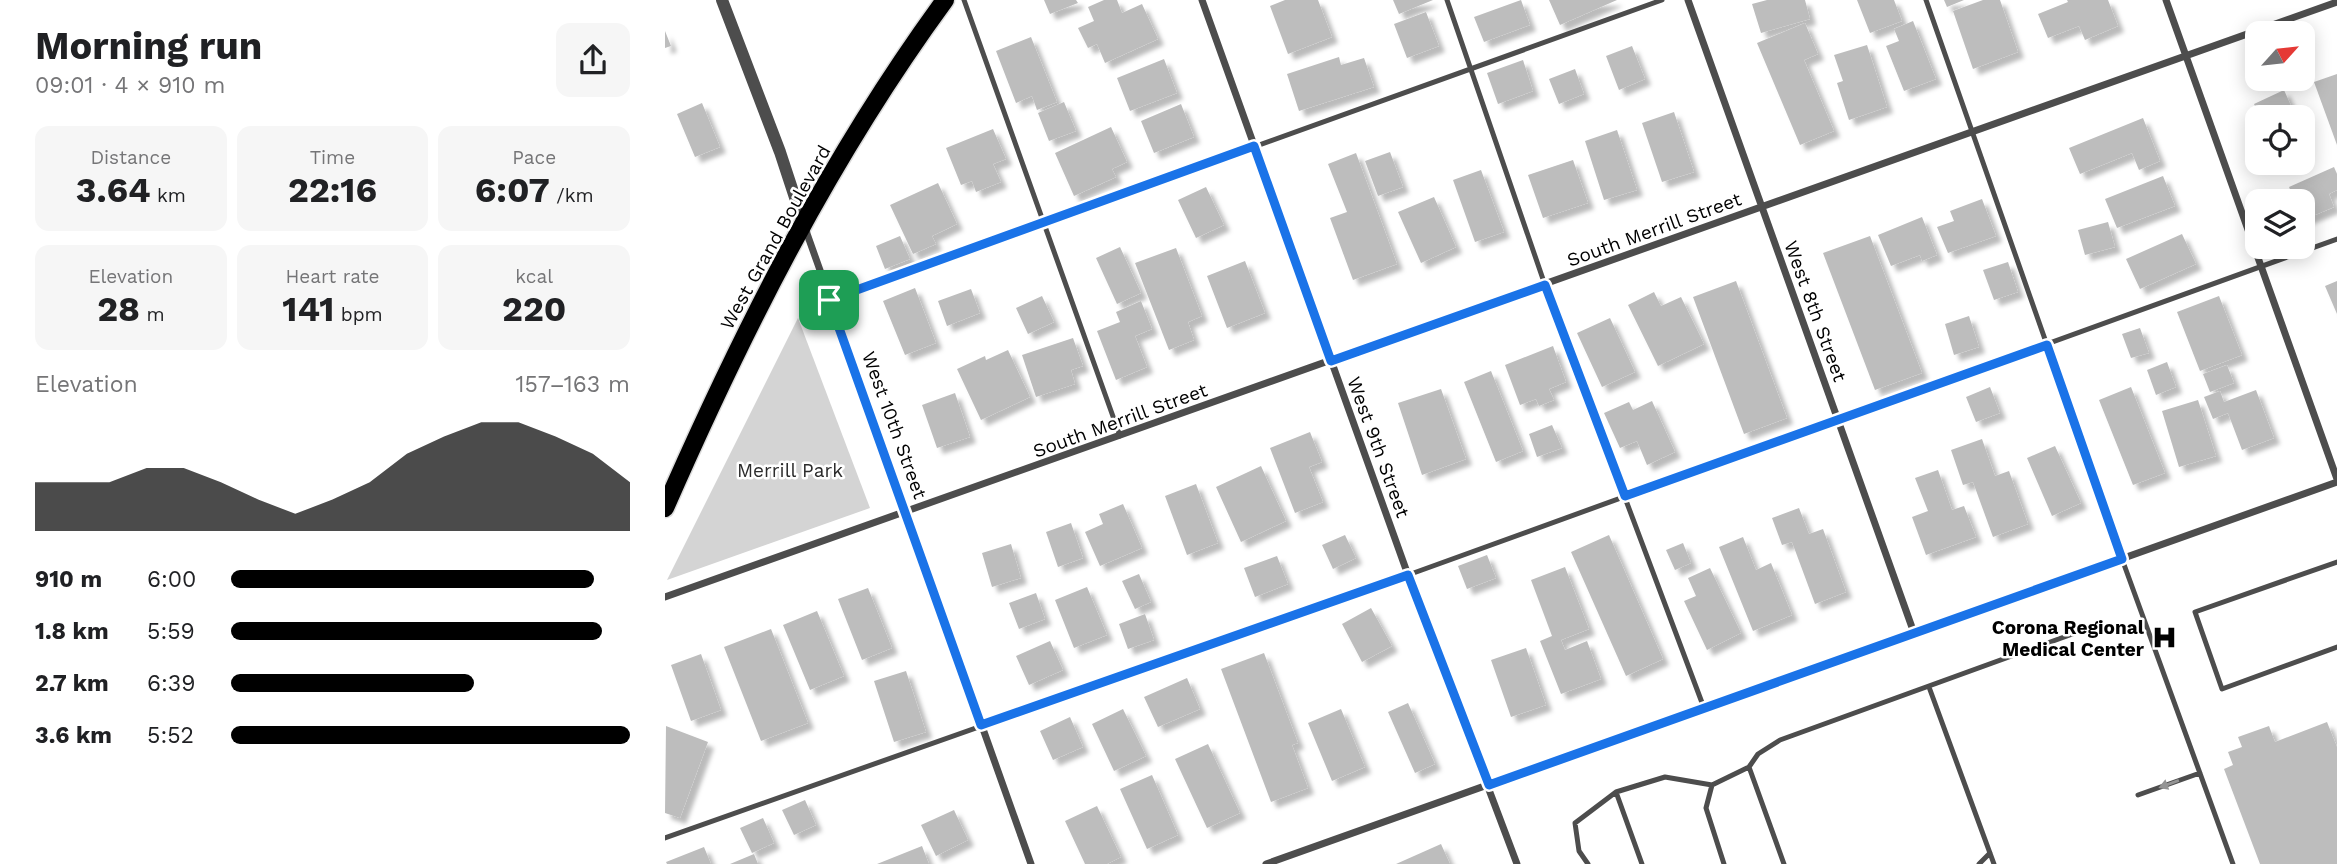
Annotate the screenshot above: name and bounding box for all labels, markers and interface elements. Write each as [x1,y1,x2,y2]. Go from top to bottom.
north arrow [2245,21,2315,91]
map controls [2245,21,2315,259]
button: share [556,23,630,97]
text: Morning run [35,24,262,68]
text: 09:01 · 4 × 910 m [35,72,225,99]
button: locate [2245,105,2315,175]
street label: West Grand Boulevard [715,141,836,333]
text: Distance [90,146,171,169]
text: Time [310,146,355,169]
text: Pace [512,146,556,169]
text: 3.64 [76,169,151,211]
text: 22:16 [288,169,377,211]
text: 6:07 [475,169,550,211]
text: km [151,184,186,207]
text: /km [550,184,594,207]
street label: South Merrill Street [1564,187,1744,272]
button: layers [2245,189,2315,259]
street label: West 8th Street [1779,238,1852,385]
text: Elevation [88,265,173,288]
text: Heart rate [286,265,379,288]
text: kcal [515,265,553,288]
pin [799,270,859,330]
icon: arrive [810,281,848,319]
text: 28 [97,288,140,330]
text: 141 [282,288,334,330]
text: 220 [502,288,566,330]
text: m [140,303,165,326]
text: bpm [334,303,383,326]
street label: West 10th Street [857,348,932,502]
text: Elevation [35,371,138,398]
text: 157–163 m [515,371,630,398]
street label: West 9th Street [1342,374,1415,521]
street label: South Merrill Street [1030,378,1210,463]
park label: Merrill Park [737,459,843,482]
text: 910 m [35,566,102,593]
text: 6:00 [147,566,196,593]
place label: Corona Regional Medical Center [1992,616,2145,661]
text: 1.8 km [35,618,109,645]
text: 5:59 [147,618,195,645]
hospital icon: Corona Regional Medical Center [2150,624,2178,652]
text: 2.7 km [35,670,109,697]
text: 6:39 [147,670,195,697]
text: 3.6 km [35,722,112,749]
text: 5:52 [147,722,194,749]
one-way arrow [2159,779,2180,790]

